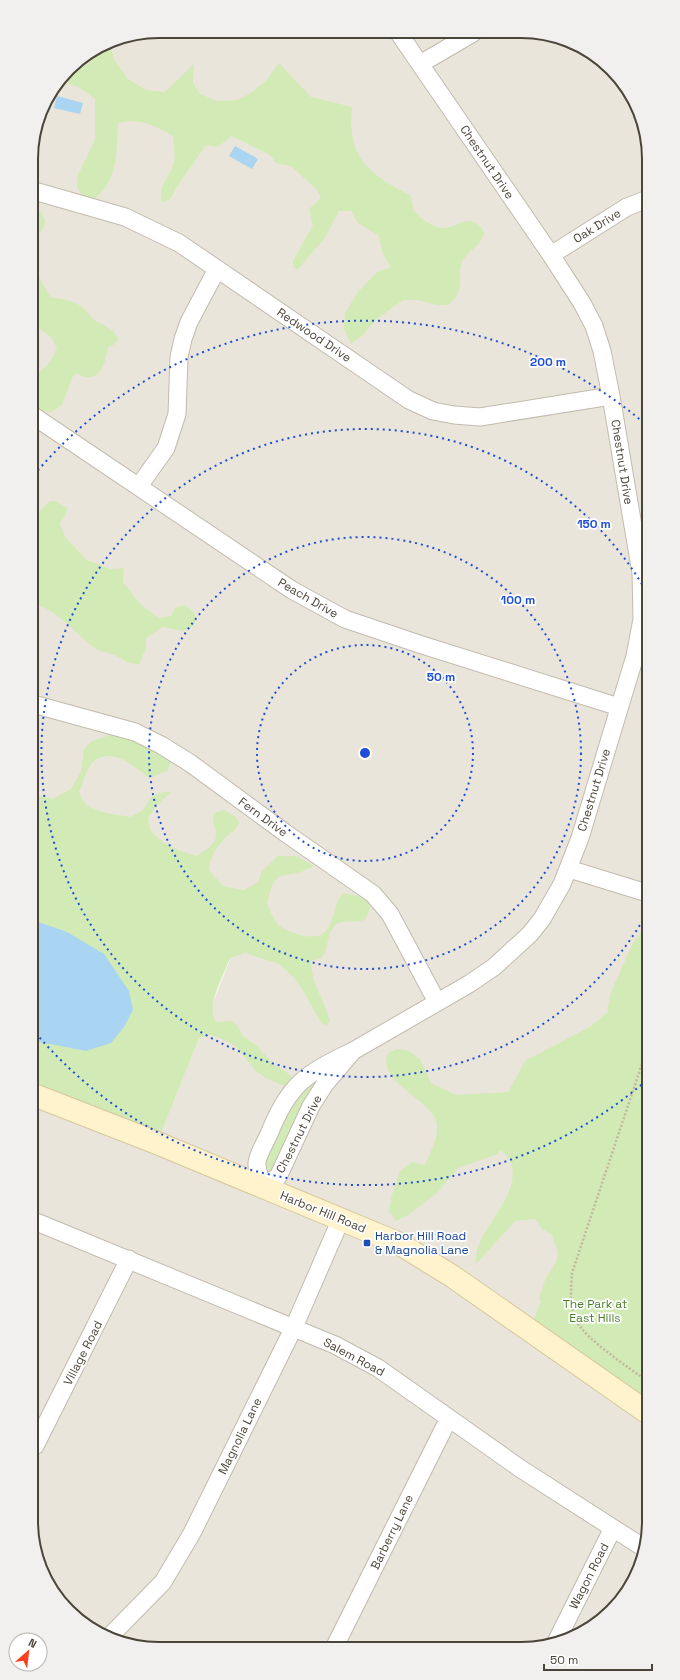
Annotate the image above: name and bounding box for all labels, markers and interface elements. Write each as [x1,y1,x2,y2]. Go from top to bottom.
street label: Chestnut Drive [456,122,518,202]
street label: Oak Drive [570,205,624,247]
street label: Redwood Drive [274,304,354,366]
text: 200 m [530,354,566,370]
street label: Chestnut Drive [607,418,637,506]
text: 150 m [577,516,611,532]
street label: Peach Drive [275,574,341,622]
text: 100 m [501,592,535,608]
text: 50 m [427,669,455,685]
centre of rings [358,746,372,760]
street label: Chestnut Drive [574,747,614,833]
street label: Fern Drive [235,794,291,840]
street label: Chestnut Drive [272,1092,326,1176]
street label: Harbor Hill Road [278,1187,368,1237]
place label: Harbor Hill Road & Magnolia Lane [375,1228,469,1258]
marker: Harbor Hill Road & Magnolia Lane [362,1238,372,1248]
park label: The Park at East Hills [563,1296,627,1326]
street label: Village Road [60,1318,106,1388]
street label: Salem Road [321,1334,387,1380]
street label: Magnolia Lane [215,1395,265,1477]
street label: Barberry Lane [367,1492,417,1572]
street label: Wagon Road [565,1540,613,1612]
north arrow [8,1632,48,1672]
text: N [26,1635,39,1651]
scale bar [544,1646,652,1672]
text: 50 m [550,1652,578,1668]

